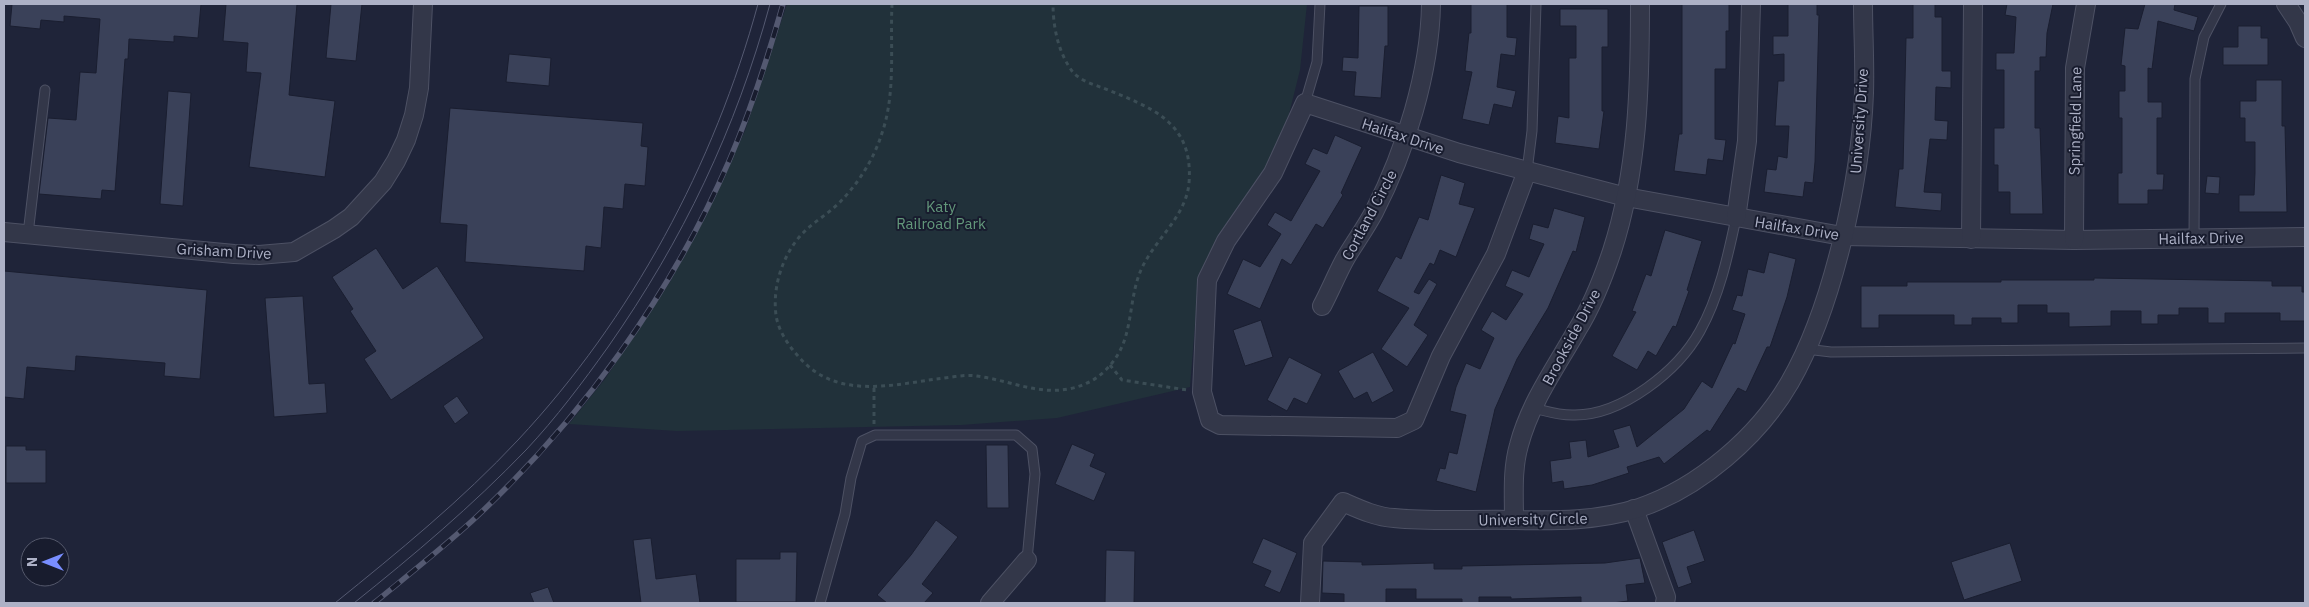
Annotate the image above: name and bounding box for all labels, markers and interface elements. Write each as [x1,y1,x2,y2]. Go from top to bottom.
street label: Springfield Lane [2065,67,2085,175]
street label: University Drive [1846,68,1872,174]
street label: Hailfax Drive [1360,114,1446,158]
street label: Cortland Circle [1337,166,1401,264]
park label: Katy Railroad Park [896,197,986,233]
street label: Hailfax Drive [1753,212,1841,244]
street label: Hailfax Drive [2158,228,2244,248]
street label: Grisham Drive [176,239,272,263]
street label: Brookside Drive [1538,286,1604,388]
street label: University Circle [1478,509,1588,529]
north arrow [20,537,70,587]
text: N [23,557,41,567]

